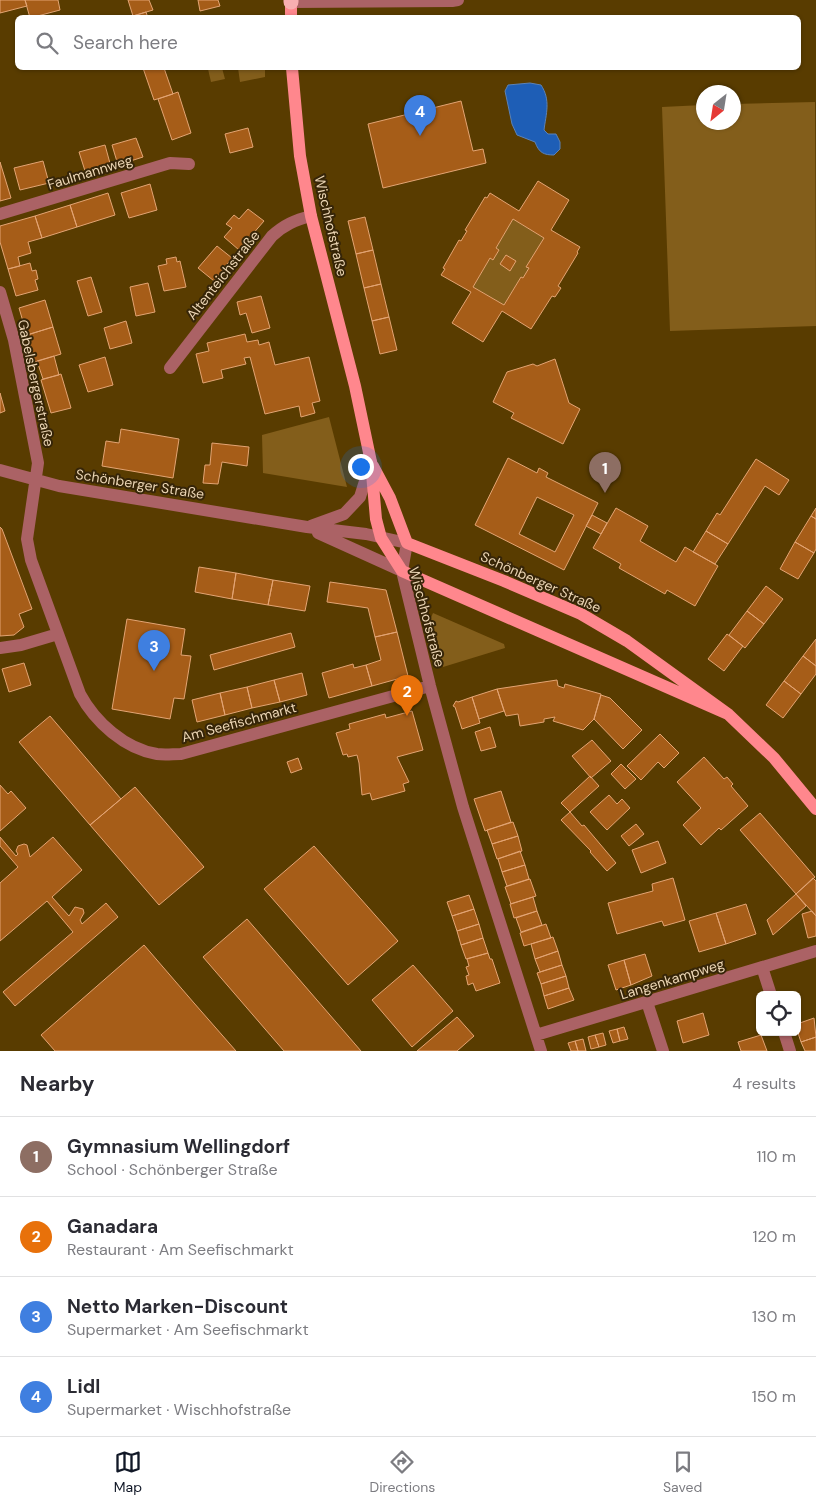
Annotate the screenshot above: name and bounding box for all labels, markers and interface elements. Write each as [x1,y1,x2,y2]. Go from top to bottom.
search box [15,15,801,70]
icon: search [33,29,61,57]
text: Search here [73,30,178,55]
north arrow [696,85,741,130]
pin: 4 [404,95,436,136]
street label: Faulmannweg [45,150,135,193]
street label: Wischhofstraße [311,174,351,278]
street label: Altenteichstraße [183,227,263,323]
street label: Gabelsbergerstraße [14,318,58,448]
pin: 1 [589,452,621,493]
your location [348,454,374,480]
street label: Schönberger Straße [74,465,206,503]
street label: Schönberger Straße [478,547,604,617]
street label: Wischhofstraße [405,565,449,669]
pin: 3 [138,630,170,671]
pin: 2 [391,675,423,716]
street label: Am Seefischmarkt [180,698,298,746]
street label: Langenkampweg [618,955,727,1003]
map controls [756,991,801,1036]
button: locate [756,991,801,1036]
text: Nearby [20,1070,94,1098]
text: 4 results [732,1073,796,1094]
text: Gymnasium Wellingdorf [67,1134,290,1159]
text: 1 [33,1146,39,1167]
text: 110 m [757,1146,796,1167]
text: School · Schönberger Straße [67,1159,277,1180]
text: Ganadara [67,1214,158,1239]
text: 2 [31,1226,41,1247]
text: 120 m [752,1226,796,1247]
text: Restaurant · Am Seefischmarkt [67,1239,294,1260]
text: Netto Marken-Discount [67,1294,288,1319]
text: 3 [31,1306,41,1327]
text: 130 m [752,1306,796,1327]
text: Supermarket · Am Seefischmarkt [67,1319,309,1340]
text: Lidl [67,1374,100,1399]
text: 4 [31,1386,41,1407]
text: 150 m [752,1386,796,1407]
text: Supermarket · Wischhofstraße [67,1399,291,1420]
tab: Map [114,1448,142,1496]
tab: Directions [370,1448,435,1496]
tab: Saved [663,1448,702,1496]

